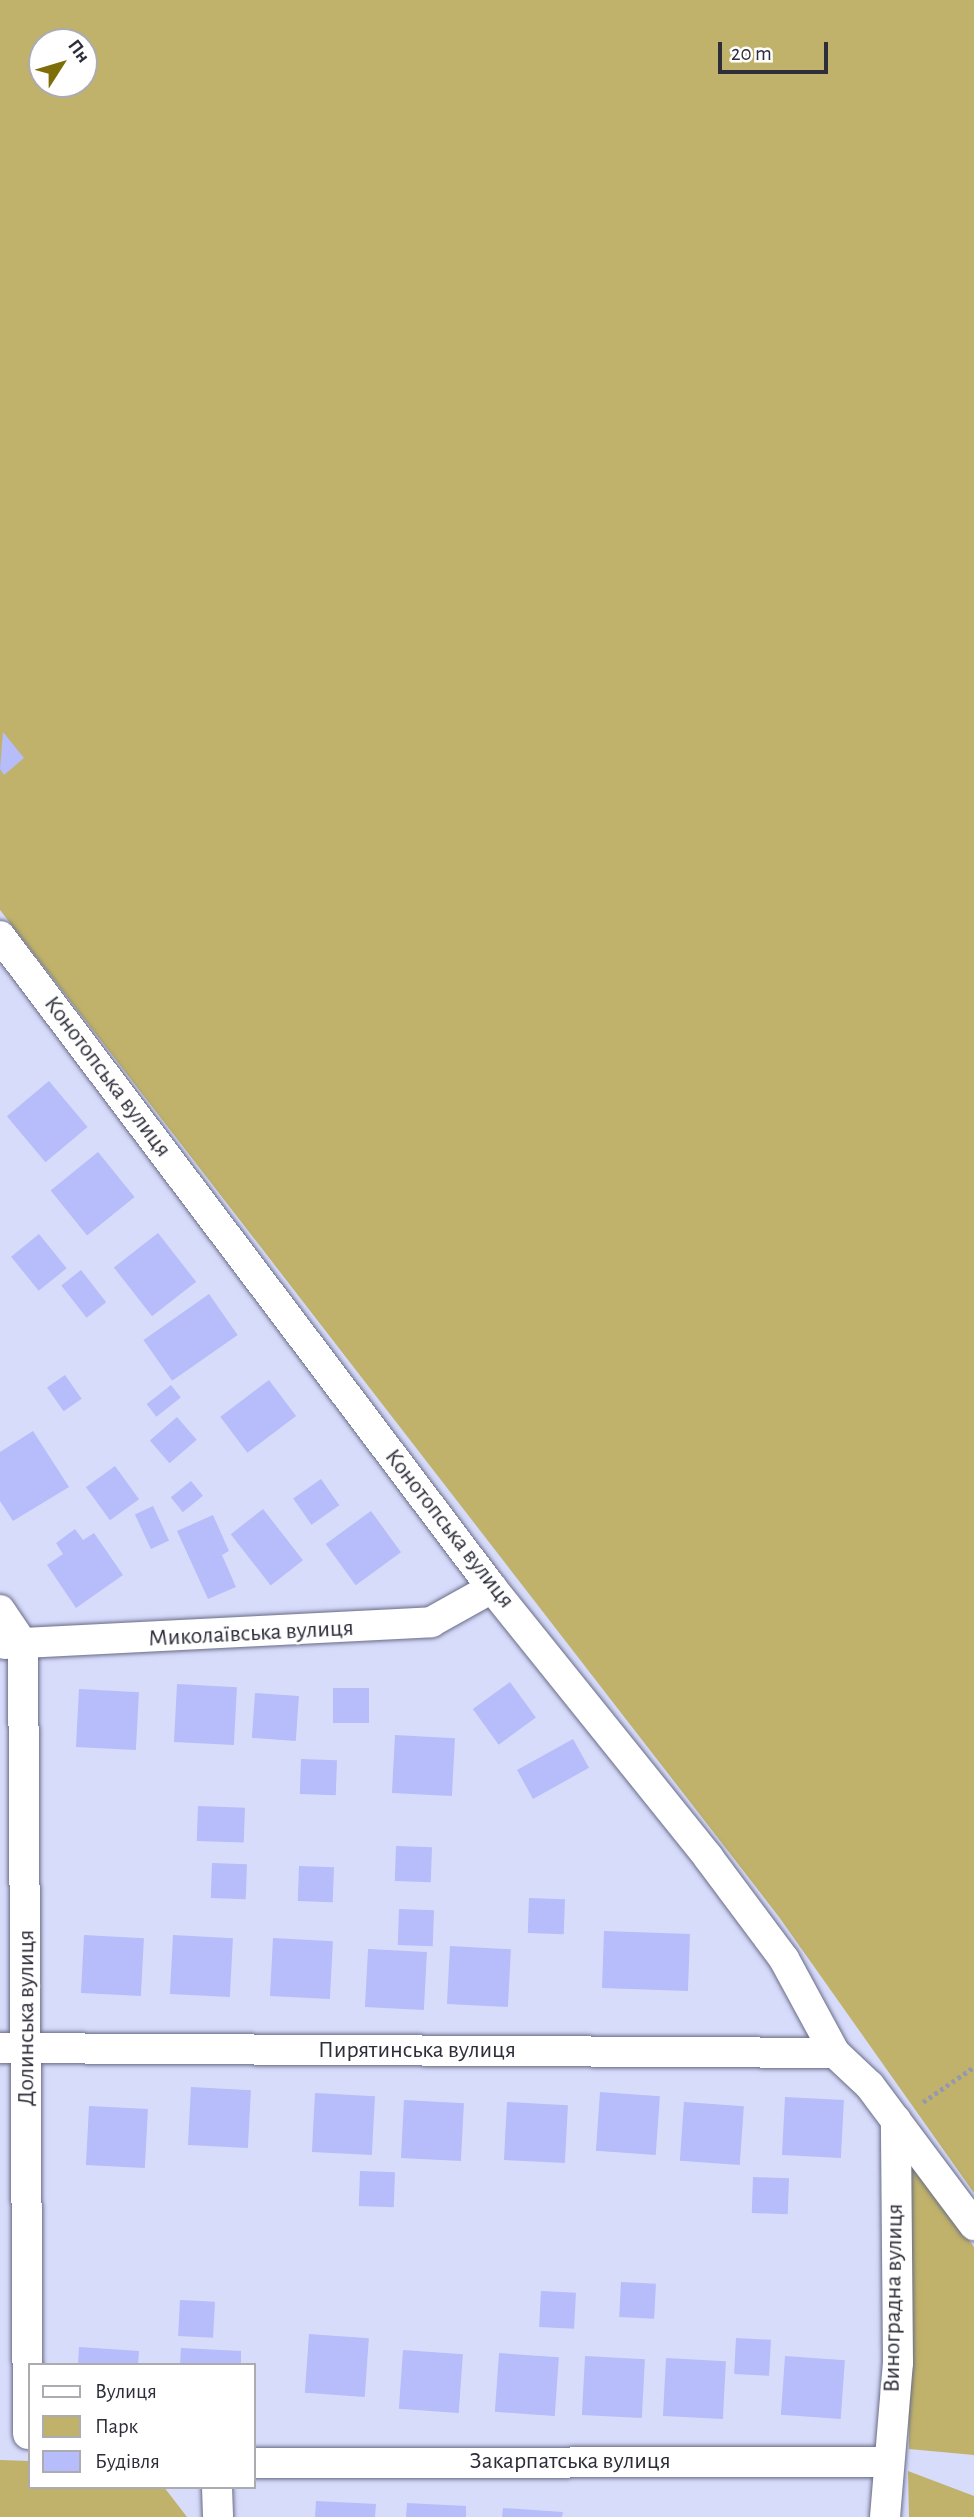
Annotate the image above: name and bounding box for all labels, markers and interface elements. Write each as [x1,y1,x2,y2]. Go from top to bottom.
north arrow [28,28,98,98]
scale bar [722,28,832,72]
text: Пн [64,36,93,66]
text: 20 m [731,43,772,64]
street label: Конотопська вулиця [37,991,177,1163]
street label: Конотопська вулиця [378,1444,520,1614]
street label: Миколаївська вулиця [148,1614,354,1654]
street label: Долинська вулиця [13,1930,41,2106]
street label: Пирятинська вулиця [318,2037,516,2065]
street label: Виноградна вулиця [878,2203,910,2393]
legend [28,2363,256,2489]
text: Вулиця [95,2381,157,2402]
text: Парк [95,2416,138,2437]
street label: Закарпатська вулиця [469,2448,671,2476]
text: Будівля [95,2451,160,2472]

